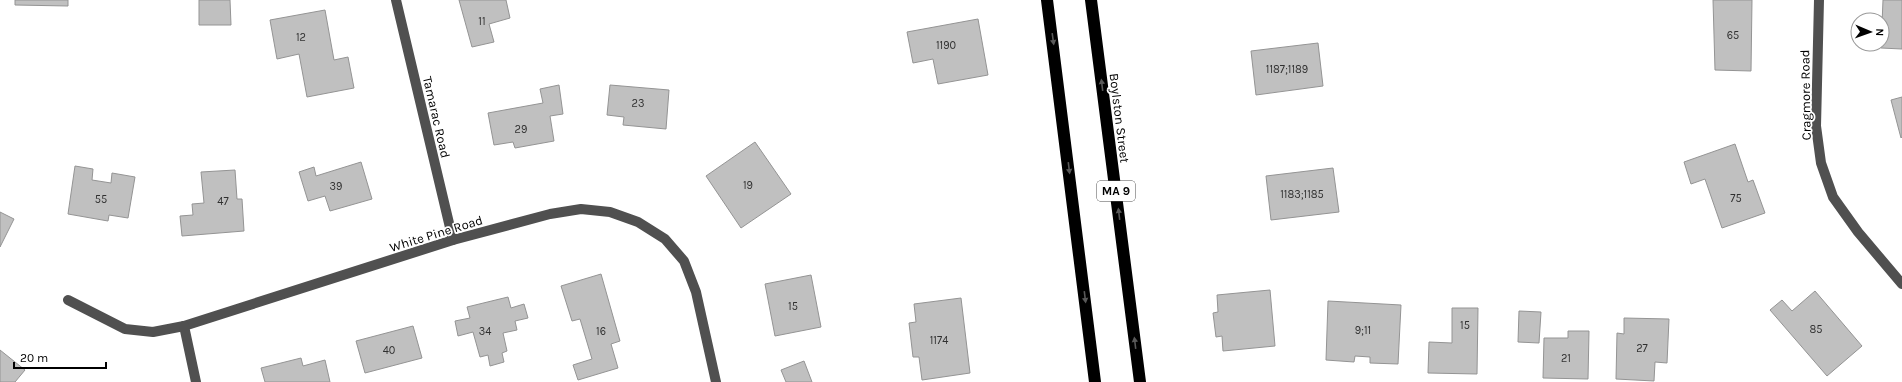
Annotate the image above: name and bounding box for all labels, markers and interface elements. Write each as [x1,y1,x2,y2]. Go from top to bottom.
north arrow [1850,12,1890,52]
house number: 11 [478,15,486,28]
text: N [1873,28,1886,37]
house number: 65 [1727,29,1739,42]
house number: 12 [296,31,306,44]
one-way arrow [1049,33,1056,45]
house number: 1190 [936,39,956,52]
street label: Cragmore Road [1797,49,1814,141]
house number: 1187;1189 [1266,63,1308,76]
street label: Boylston Street [1107,72,1132,164]
street label: Tamarac Road [420,75,453,159]
one-way arrow [1099,79,1105,92]
house number: 23 [632,97,644,110]
house number: 29 [515,123,527,136]
one-way arrow [1066,162,1072,174]
house number: 19 [743,179,753,192]
house number: 39 [330,180,342,193]
road number: MA 9 [1097,181,1135,201]
house number: 1183;1185 [1280,188,1324,201]
house number: 75 [1730,192,1742,205]
house number: 55 [95,193,107,206]
house number: 47 [217,195,229,208]
one-way arrow [1116,208,1122,220]
street label: White Pine Road [388,212,485,255]
one-way arrow [1082,291,1088,303]
house number: 15 [788,300,798,313]
house number: 15 [1460,319,1470,332]
house number: 85 [1810,323,1822,336]
house number: 9;11 [1355,324,1371,337]
house number: 34 [479,325,491,338]
house number: 16 [596,325,606,338]
house number: 1174 [930,334,948,347]
one-way arrow [1132,337,1139,349]
house number: 27 [1636,342,1648,355]
scale bar [14,344,106,370]
house number: 40 [383,344,395,357]
text: 20 m [20,351,48,365]
house number: 21 [1561,352,1571,365]

